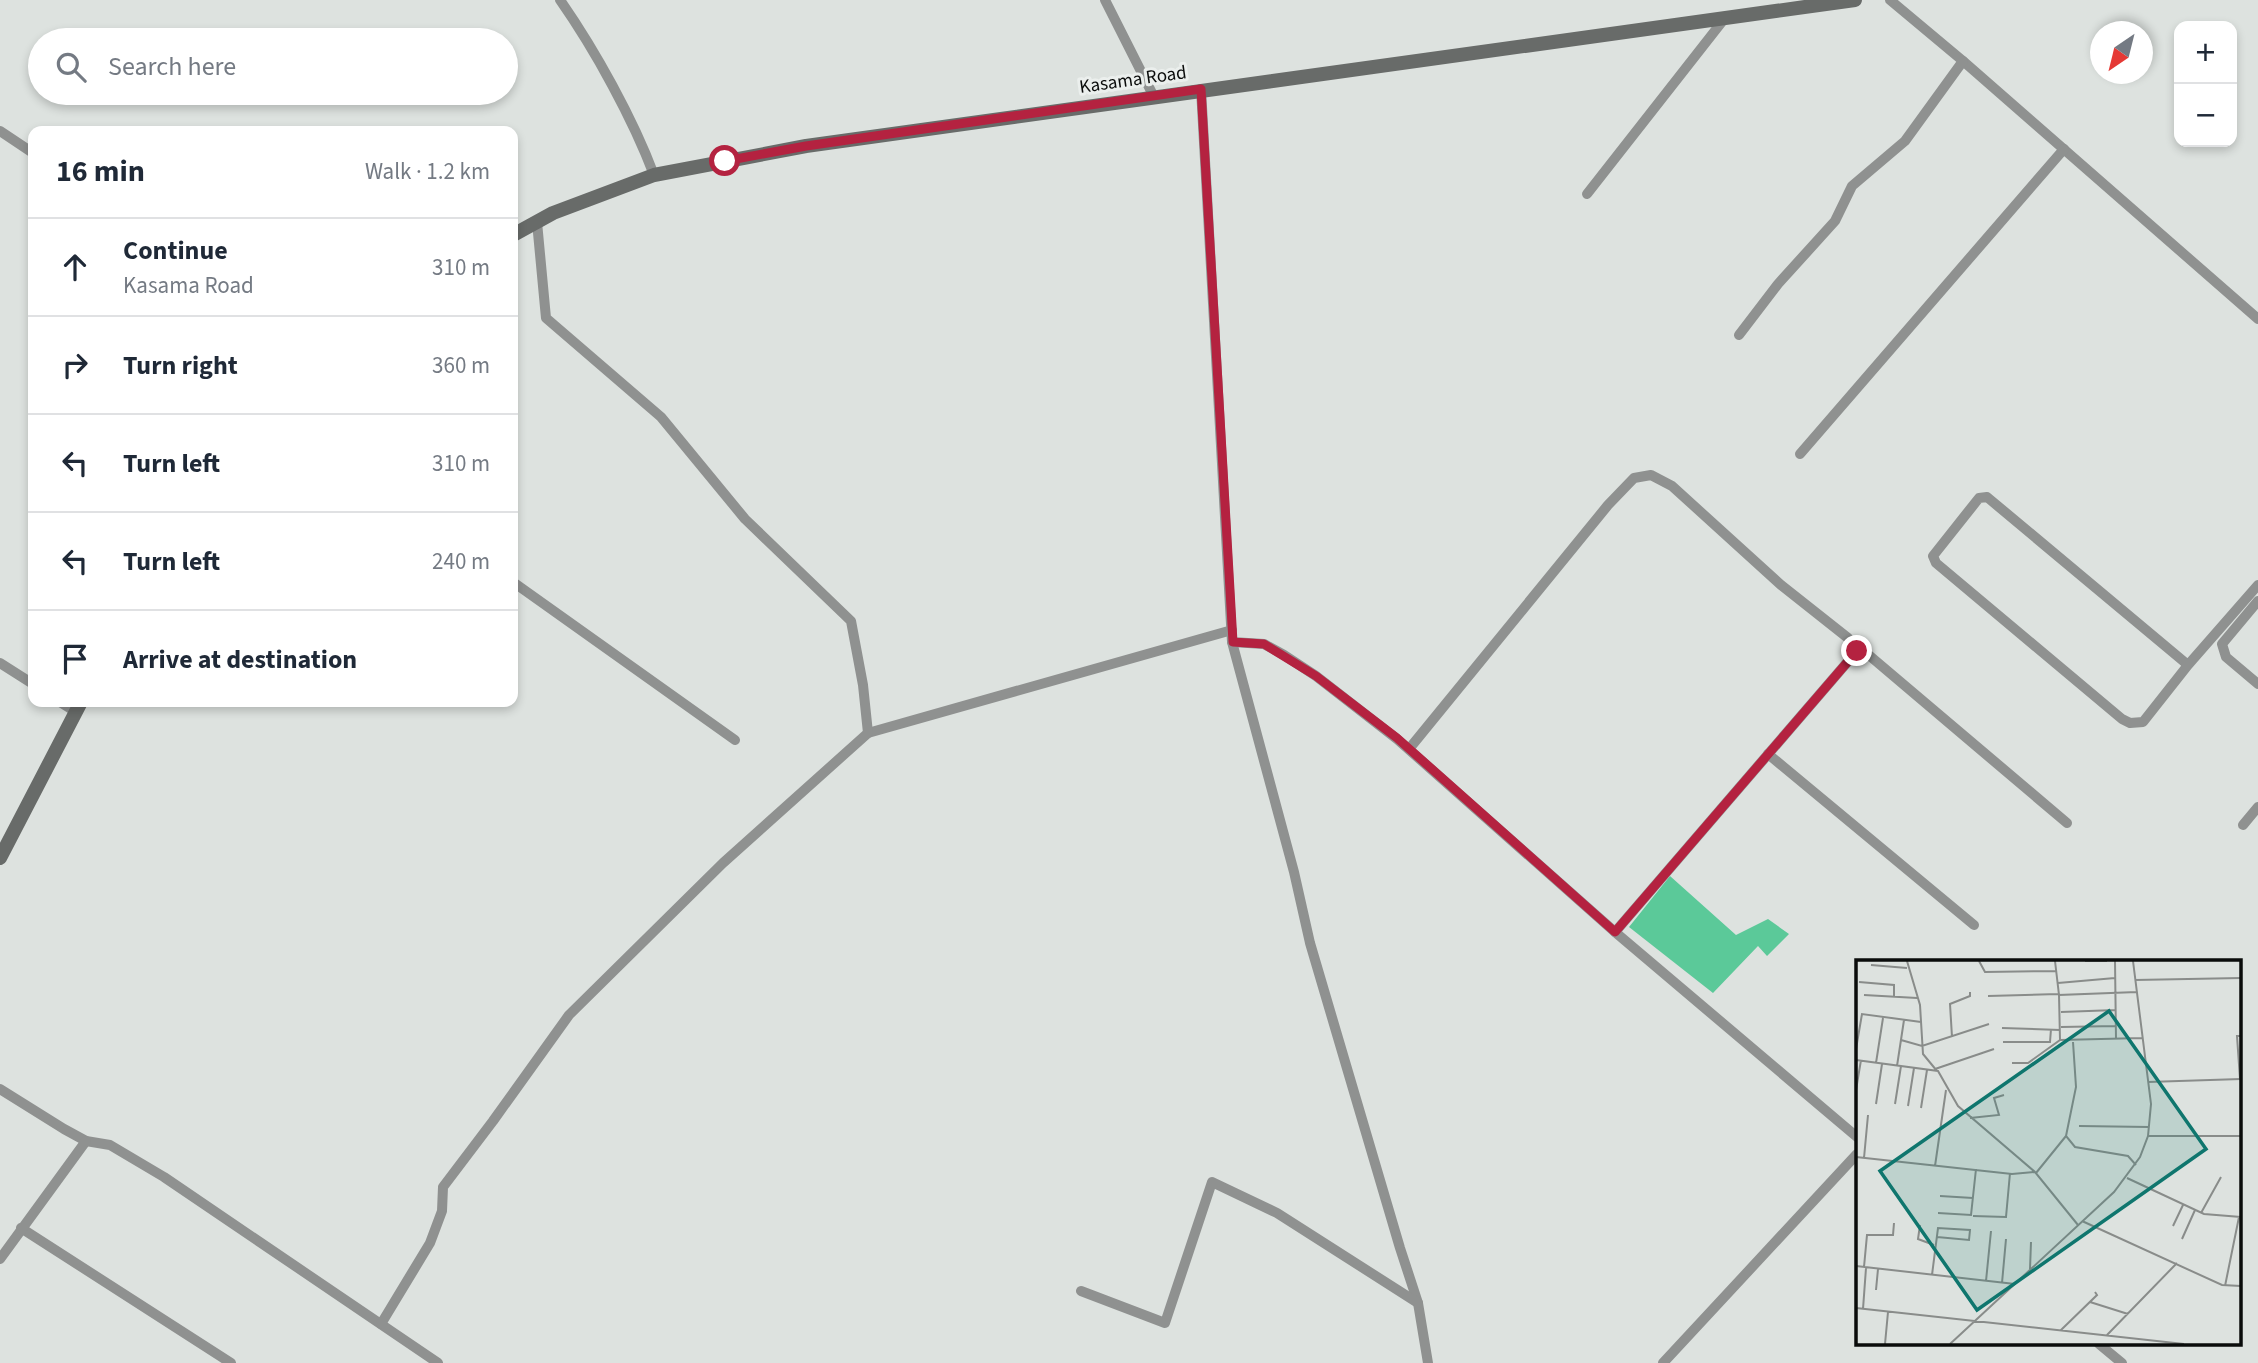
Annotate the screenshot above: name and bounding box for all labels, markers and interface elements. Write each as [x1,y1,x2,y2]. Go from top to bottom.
north arrow [2090,21,2153,84]
map controls [2174,21,2237,147]
button: + [2174,21,2237,84]
search box [28,28,518,105]
icon: search [52,48,90,86]
text: Search here [108,48,236,85]
street label: Kasama Road [1078,59,1188,101]
button: − [2174,84,2237,147]
route start [709,145,740,176]
text: 16 min [56,150,145,193]
text: Walk · 1.2 km [365,155,490,188]
text: Continue [123,232,228,269]
icon: ahead [56,248,94,286]
text: 310 m [432,251,490,284]
text: Kasama Road [123,269,254,302]
icon: right [56,346,94,384]
text: Turn right [123,347,238,384]
text: 360 m [432,349,490,382]
icon: left [56,444,94,482]
text: Turn left [123,445,220,482]
text: 310 m [432,447,490,480]
icon: left [56,542,94,580]
text: Turn left [123,543,220,580]
text: 240 m [432,545,490,578]
route end [1841,635,1872,666]
icon: arrive [56,640,94,678]
text: Arrive at destination [123,641,357,678]
inset map [1856,960,2240,1346]

